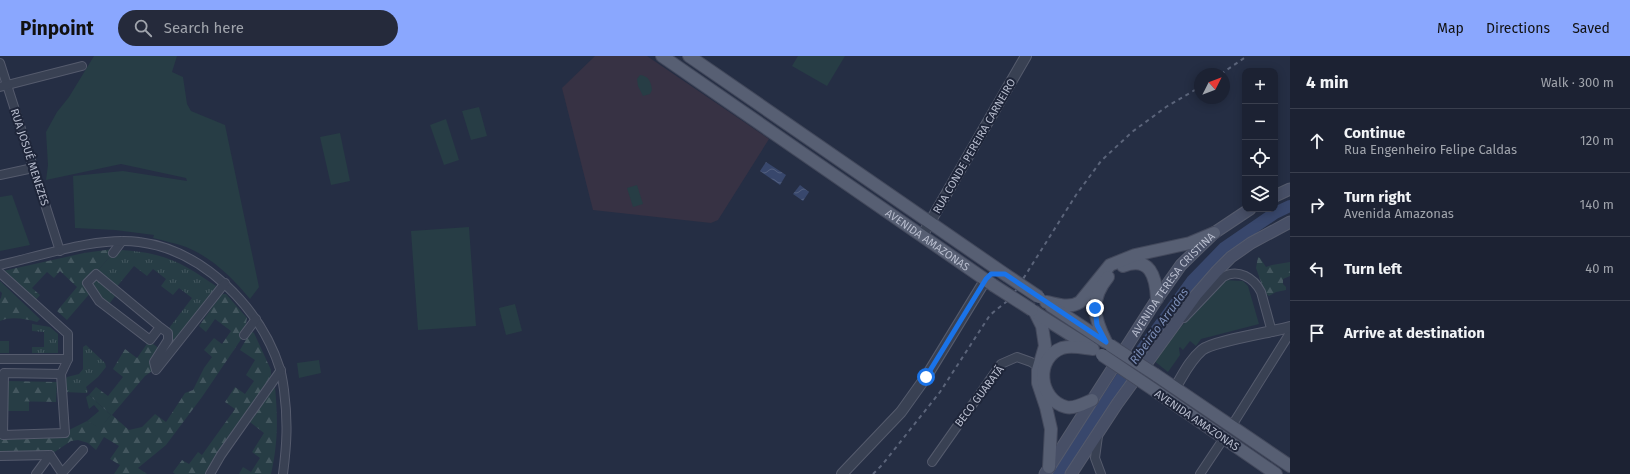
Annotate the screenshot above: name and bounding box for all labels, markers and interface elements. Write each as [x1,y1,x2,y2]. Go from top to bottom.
search box [118,10,398,46]
text: Pinpoint [20,17,94,40]
icon: search [132,17,154,39]
text: Search here [164,19,244,37]
text: Map [1437,20,1464,37]
text: Directions [1486,20,1550,37]
text: Saved [1572,20,1610,37]
north arrow [1194,68,1230,104]
map controls [1242,68,1278,212]
button: + [1242,68,1278,104]
text: 4 min [1306,72,1349,93]
text: Walk · 300 m [1541,75,1614,90]
street label: RUA CONDE PEREIRA CARNEIRO [930,76,1019,216]
button: − [1242,104,1278,140]
street label: RUA JOSUÉ MENEZES [8,107,52,207]
text: Continue [1344,124,1405,142]
icon: ahead [1306,130,1328,152]
text: 120 m [1580,133,1614,148]
button: locate [1242,140,1278,176]
text: Rua Engenheiro Felipe Caldas [1344,142,1517,157]
button: layers [1242,176,1278,212]
text: Turn right [1344,188,1411,206]
icon: right [1306,194,1328,216]
text: 140 m [1580,197,1614,212]
text: Avenida Amazonas [1344,206,1454,221]
street label: AVENIDA AMAZONAS [883,207,972,274]
street label: AVENIDA TERESA CRISTINA [1129,230,1218,339]
icon: left [1306,258,1328,280]
text: Turn left [1344,260,1402,278]
text: 40 m [1585,261,1614,276]
water label: Ribeirão Arrudas [1127,285,1191,367]
route end [1086,299,1104,317]
icon: arrive [1306,322,1328,344]
text: Arrive at destination [1344,324,1485,342]
street label: BECO GUARATÃ [952,363,1007,429]
route start [917,368,935,386]
street label: AVENIDA AMAZONAS [1152,387,1241,454]

